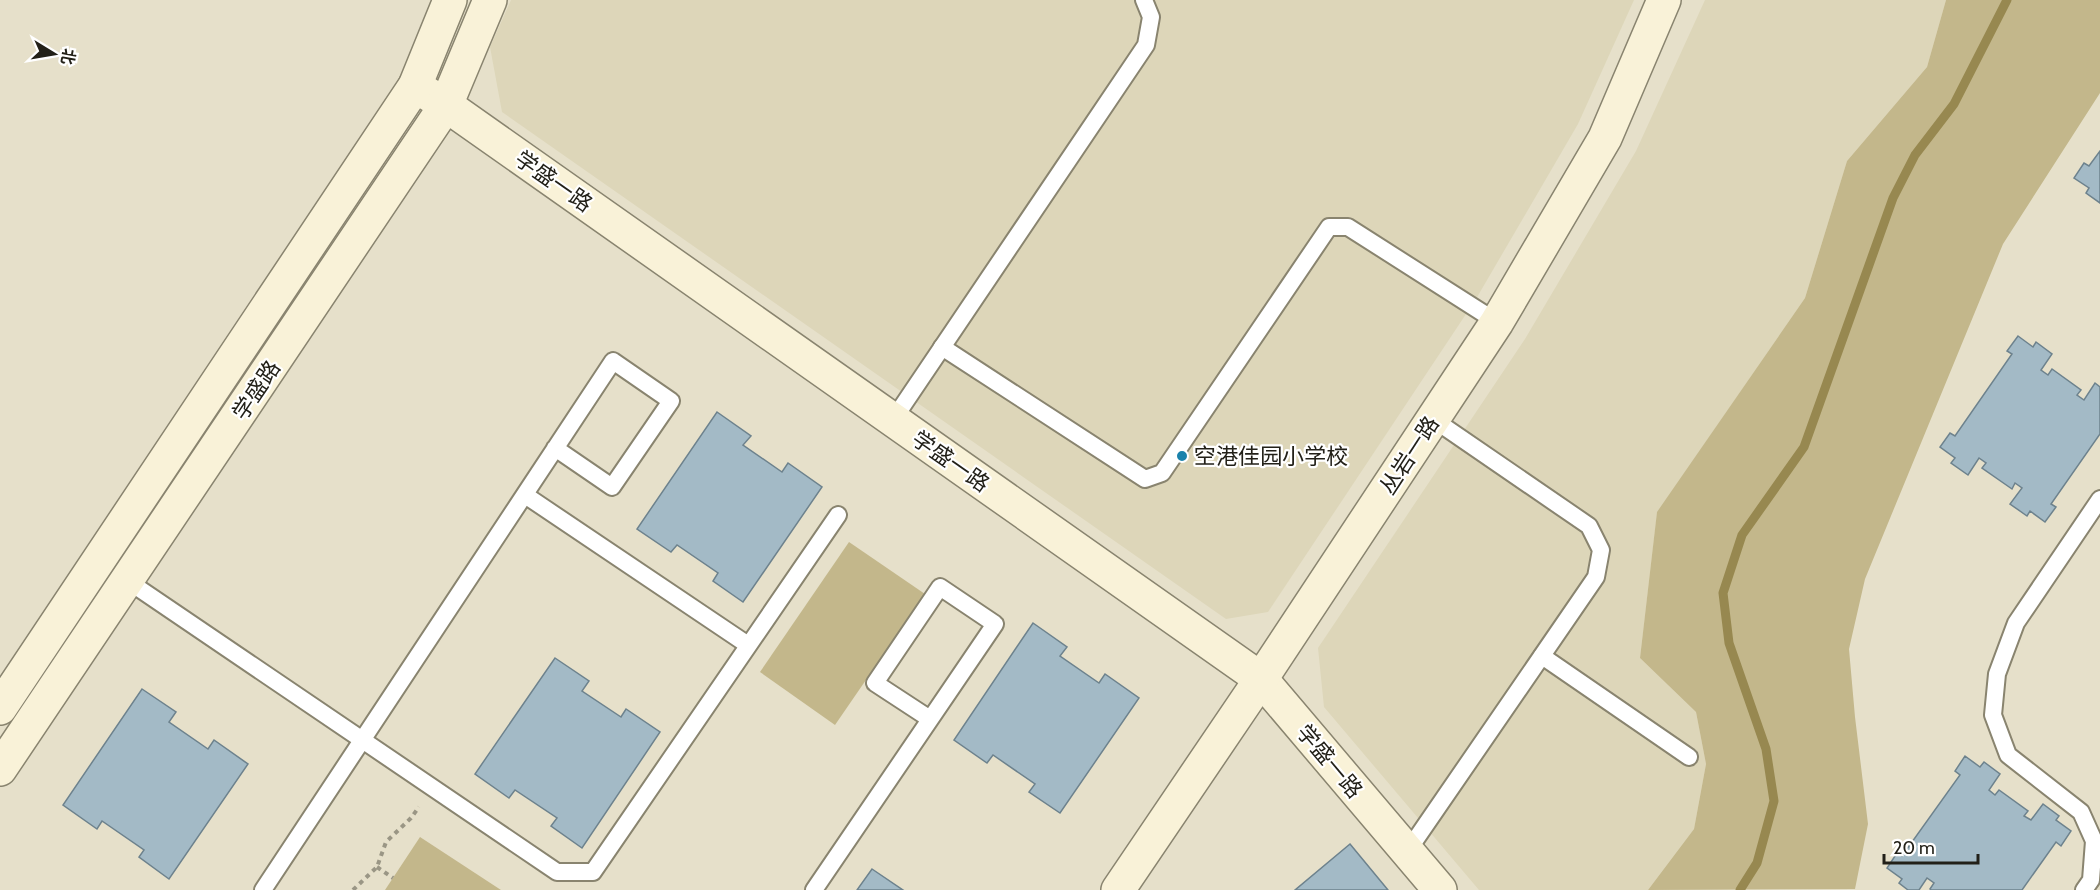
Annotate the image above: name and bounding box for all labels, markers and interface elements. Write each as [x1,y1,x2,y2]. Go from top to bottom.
north arrow [24,24,84,84]
text: 北 [57,47,79,66]
street label: 学盛一路 [510,145,598,218]
street label: 学盛路 [227,355,286,425]
street label: 丛岩一路 [1374,411,1445,500]
street label: 学盛一路 [907,425,995,498]
place label: 空港佳园小学校 [1194,443,1348,470]
marker: 空港佳园小学校 [1175,449,1189,463]
street label: 学盛一路 [1291,719,1368,804]
scale bar [1884,827,1978,865]
text: 20 m [1893,837,1935,859]

